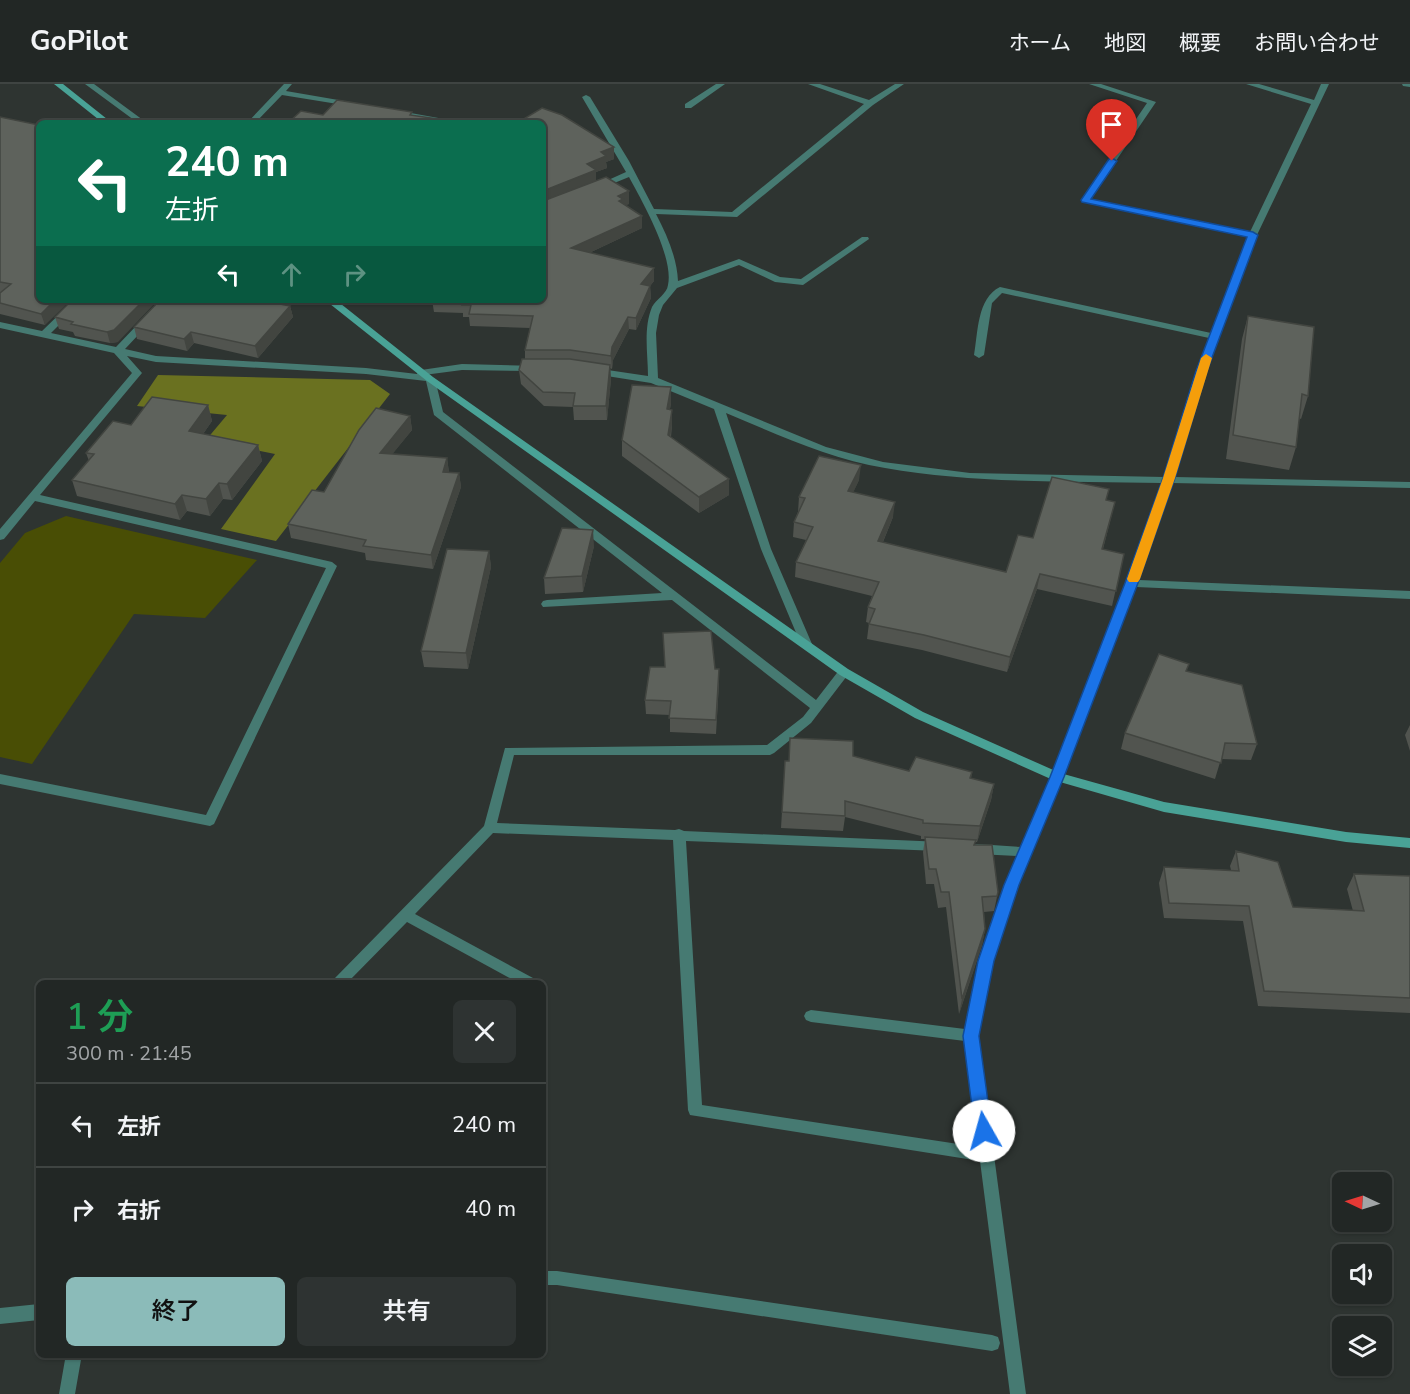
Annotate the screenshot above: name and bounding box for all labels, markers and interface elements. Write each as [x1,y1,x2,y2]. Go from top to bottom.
text: GoPilot [30,22,128,60]
text: ホーム [1009,29,1071,57]
text: 地図 [1104,29,1146,57]
text: 概要 [1179,29,1221,57]
text: お問い合わせ [1254,29,1380,57]
pin [1086,99,1137,161]
icon: arrive [1095,108,1128,141]
text: 240 m [165,134,289,191]
icon: left [66,144,144,222]
text: 左折 [165,192,219,229]
icon: left [212,258,245,291]
icon: ahead [275,258,308,291]
icon: right [338,258,371,291]
text: 1 分 [66,993,133,1042]
button: close [453,1000,516,1063]
text: 300 m · 21:45 [66,1040,192,1067]
position arrow [952,1099,1016,1163]
icon: left [66,1109,99,1142]
text: 240 m [452,1110,516,1140]
text: 左折 [117,1112,161,1142]
north arrow [1332,1172,1392,1232]
map controls [1332,1172,1392,1376]
icon: right [66,1193,99,1226]
text: 40 m [465,1194,516,1224]
text: 右折 [117,1196,161,1226]
button: sound [1332,1244,1392,1304]
button: 終了 [66,1277,285,1346]
button: 共有 [297,1277,516,1346]
button: layers [1332,1316,1392,1376]

